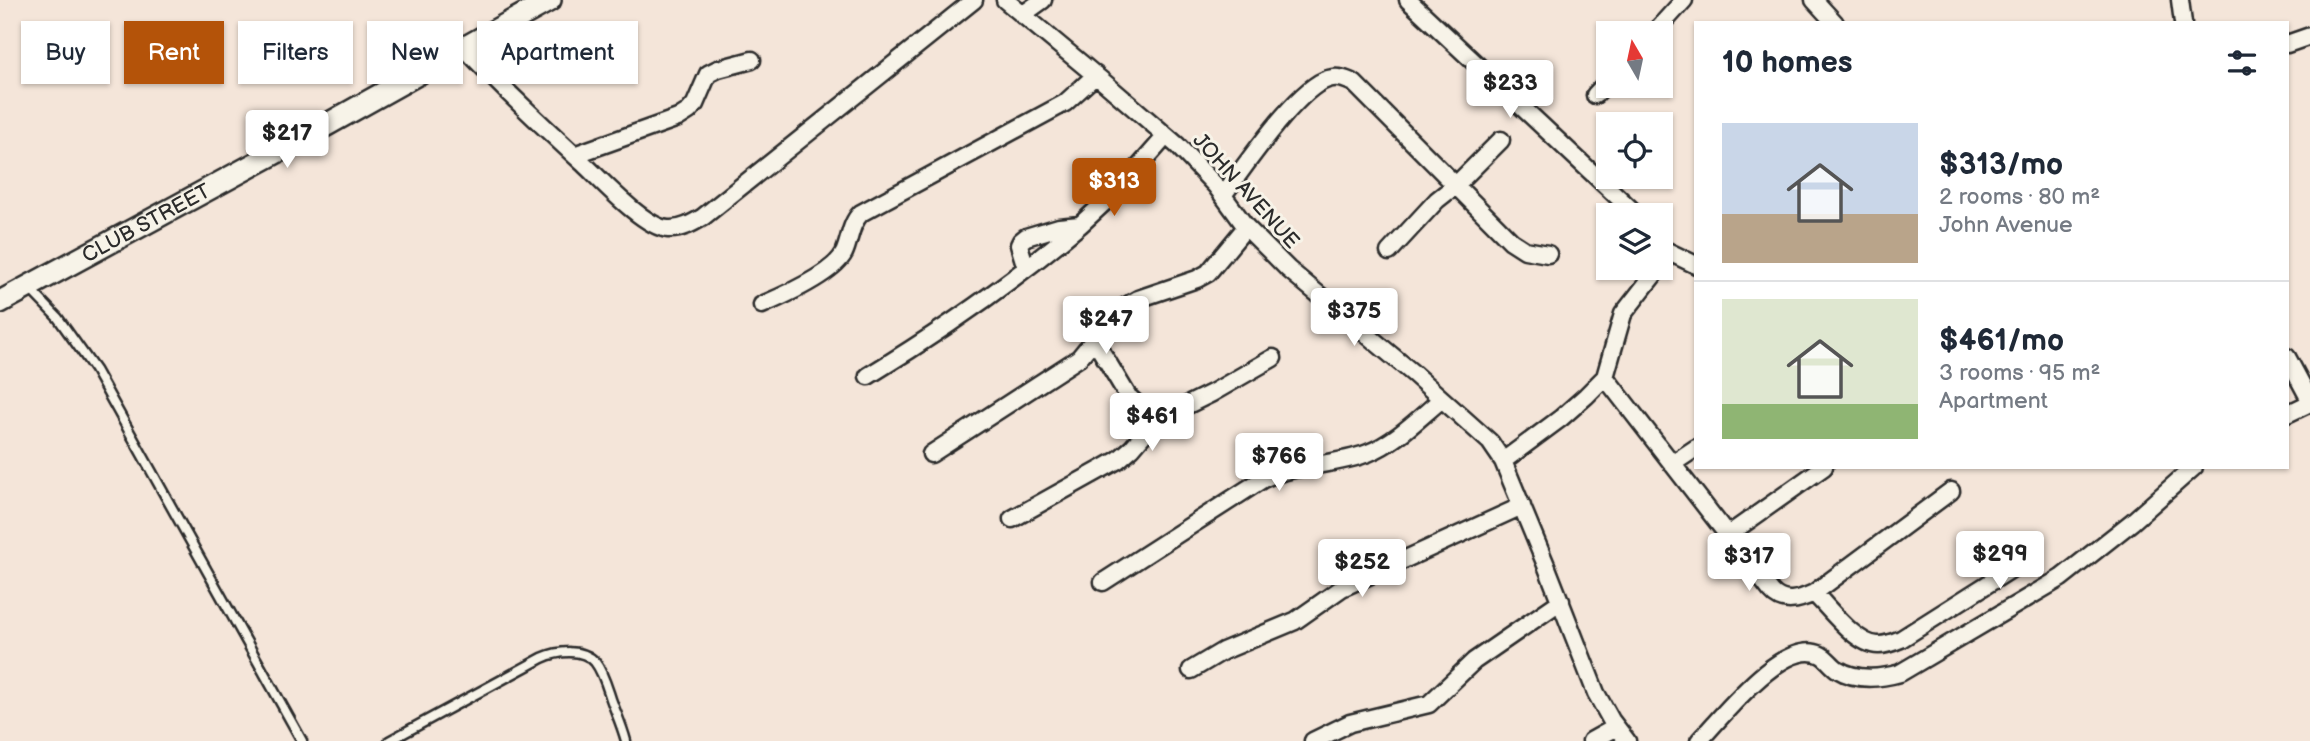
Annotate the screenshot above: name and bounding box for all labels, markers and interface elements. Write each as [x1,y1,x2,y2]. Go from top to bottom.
chip: Buy [21,21,110,84]
chip: Rent [124,21,224,84]
chip: Filters [238,21,353,84]
chip: New [367,21,463,84]
chip: Apartment [477,21,638,84]
north arrow [1596,21,1673,98]
map controls [1596,21,1673,280]
icon: filters [2223,44,2261,82]
text: 10 homes [1722,45,1853,81]
pin: $233 [1469,60,1551,120]
text: $233 [1482,69,1538,97]
pin: $217 [246,110,328,170]
button: locate [1596,112,1673,189]
text: $217 [262,119,312,147]
street label: JOHN AVENUE [1188,128,1304,254]
text: $313/mo [1939,147,2063,183]
icon: home [1778,151,1862,235]
pin: $313 [1073,158,1155,218]
text: $313 [1088,167,1140,195]
street label: CLUB STREET [77,178,215,268]
text: 2 rooms · 80 m² [1939,183,2100,211]
button: layers [1596,203,1673,280]
text: John Avenue [1939,211,2073,239]
pin: $375 [1313,288,1395,348]
pin: $247 [1065,296,1147,356]
text: $375 [1327,297,1381,325]
text: $247 [1079,305,1133,333]
text: $461/mo [1939,323,2064,359]
icon: home [1778,327,1862,411]
text: 3 rooms · 95 m² [1939,359,2100,387]
text: Apartment [1939,387,2048,415]
pin: $461 [1111,393,1193,453]
text: $461 [1126,402,1178,430]
pin: $766 [1238,434,1320,493]
text: $766 [1251,442,1307,470]
pin: $299 [1959,532,2041,591]
pin: $317 [1708,534,1790,593]
pin: $252 [1321,540,1403,599]
text: $299 [1972,540,2028,568]
text: $317 [1724,542,1774,570]
text: $252 [1334,548,1390,576]

